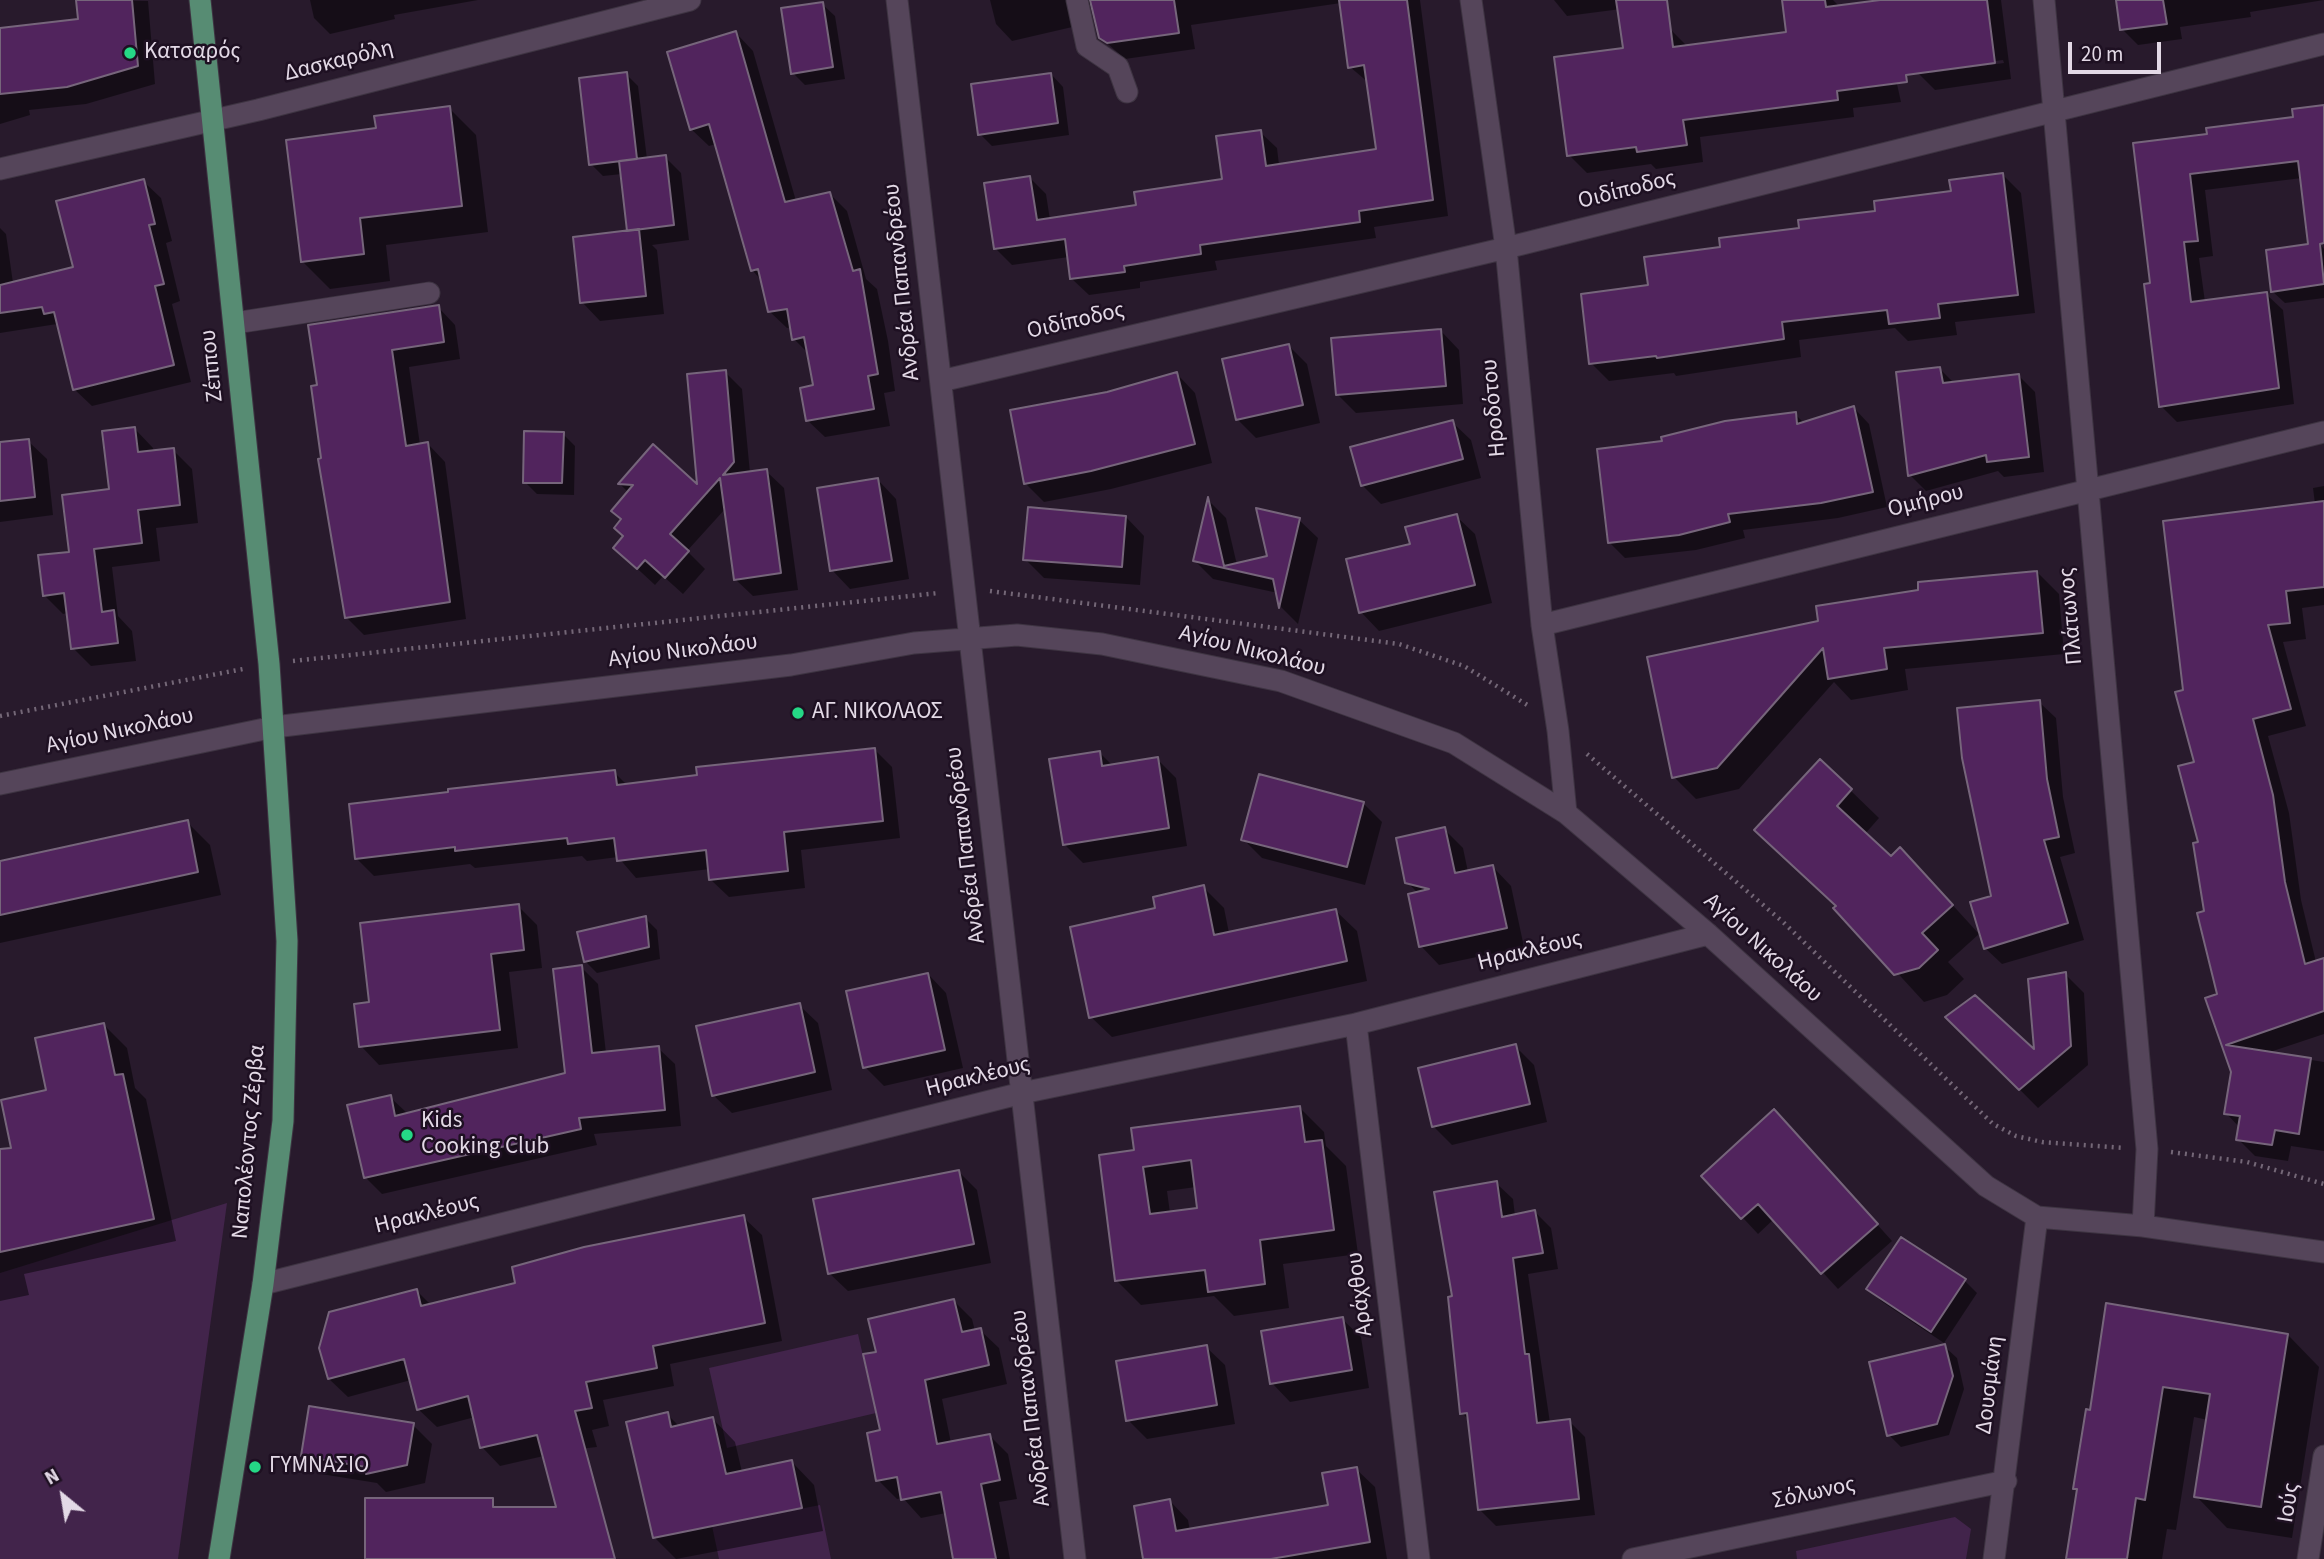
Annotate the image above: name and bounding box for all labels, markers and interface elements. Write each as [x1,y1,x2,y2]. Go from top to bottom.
scale bar [2072,28,2165,72]
street label: Δασκαρόλη [282,35,396,89]
place label: Κατσαρός [144,39,240,67]
text: 20 m [2081,39,2123,69]
marker: Κατσαρός [122,45,138,61]
street label: Οιδίποδος [1576,166,1678,216]
street label: Ανδρέα Παπανδρέου [879,182,927,382]
street label: Οιδίποδος [1025,297,1127,347]
street label: Ζέππου [195,328,231,404]
street label: Ηροδότου [1477,358,1513,458]
street label: Ομήρου [1885,479,1967,525]
street label: Πλάτωνος [2054,566,2090,666]
street label: Αγίου Νικολάου [1176,620,1328,684]
street label: Αγίου Νικολάου [607,629,759,675]
place label: ΑΓ. ΝΙΚΟΛΑΟΣ [812,699,943,727]
street label: Αγίου Νικολάου [44,703,196,761]
marker: ΑΓ. ΝΙΚΟΛΑΟΣ [790,705,806,721]
street label: Ανδρέα Παπανδρέου [941,745,993,945]
street label: Αγίου Νικολάου [1697,889,1827,1009]
street label: Ηρακλέους [1475,926,1585,978]
street label: Ναπολέοντος Ζέρβα [228,1044,272,1240]
street label: Ηρακλέους [923,1052,1033,1104]
place label: Kids Cooking Club [421,1108,549,1162]
marker: Kids Cooking Club [399,1127,415,1143]
street label: Ηρακλέους [372,1189,482,1241]
street label: Αράχθου [1342,1250,1380,1338]
street label: Ανδρέα Παπανδρέου [1006,1308,1058,1508]
street label: Δουσμάνη [1971,1334,2011,1436]
place label: ΓΥΜΝΑΣΙΟ [269,1453,369,1481]
marker: ΓΥΜΝΑΣΙΟ [247,1459,263,1475]
north arrow [28,1461,98,1531]
text: N [40,1463,64,1492]
street label: Σόλωνος [1770,1472,1858,1516]
street label: Ιούς [2273,1481,2307,1525]

